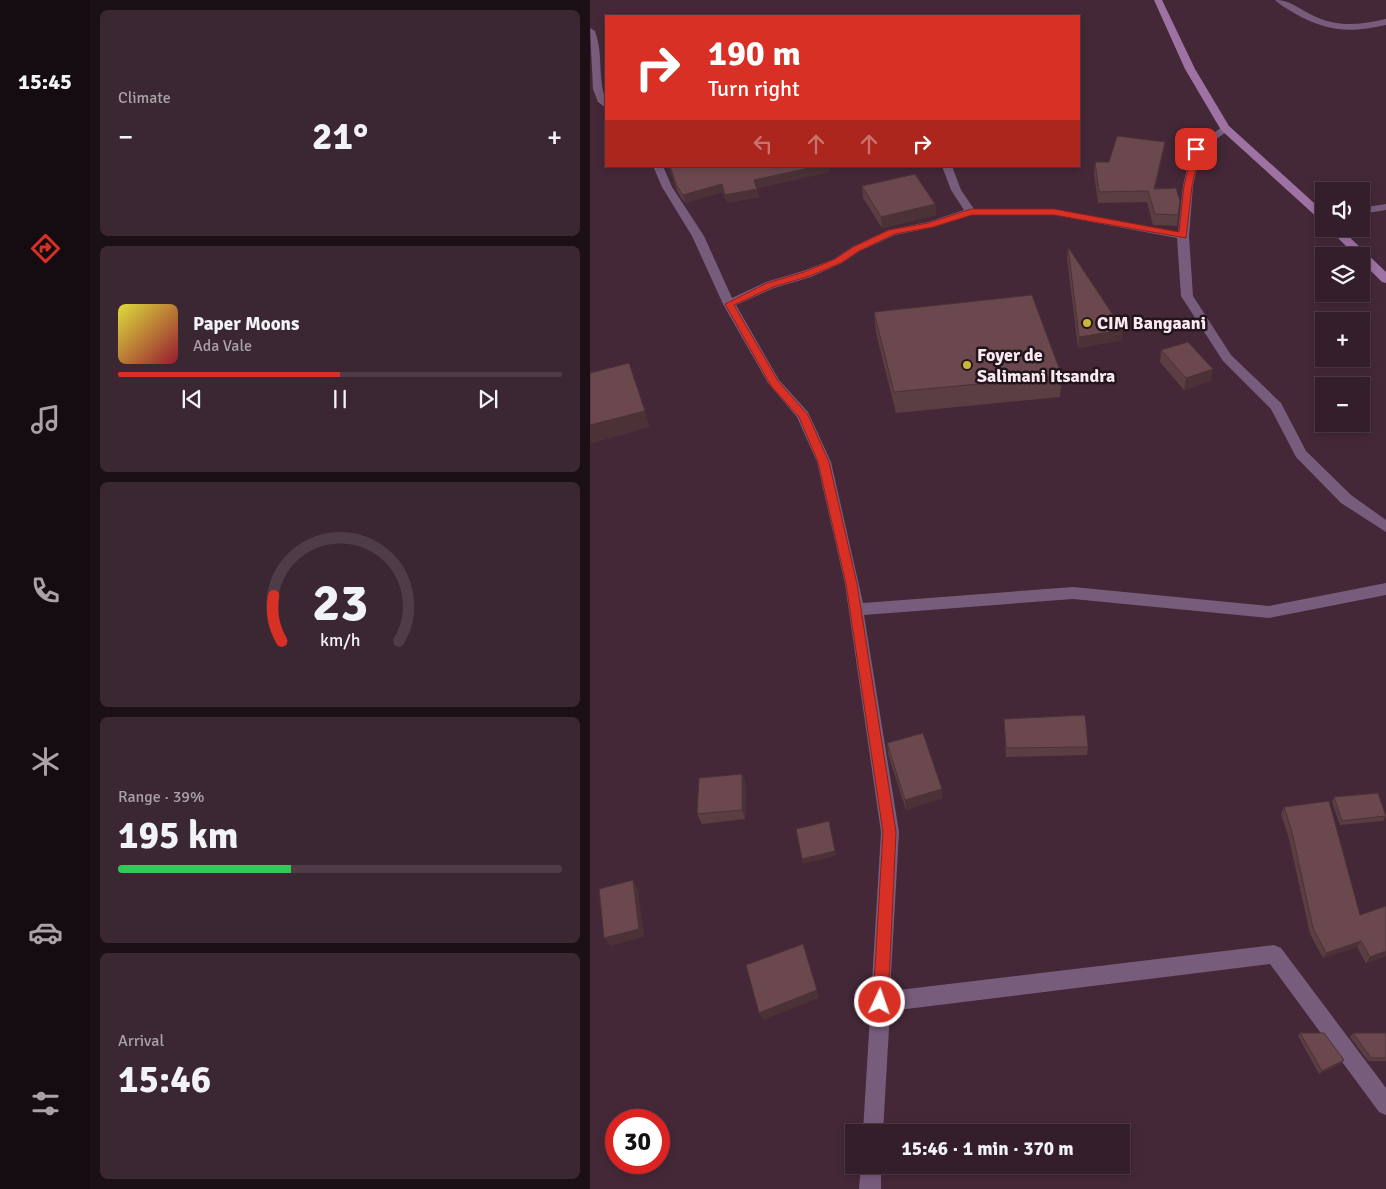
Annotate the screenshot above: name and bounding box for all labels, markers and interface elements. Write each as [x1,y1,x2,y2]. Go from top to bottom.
text: 190 m [708,32,801,75]
icon: right [625,35,690,100]
text: 15:45 [18,68,72,95]
text: Turn right [708,75,800,102]
text: Climate [118,88,171,108]
text: 21° [312,113,368,160]
text: − [118,120,133,154]
text: + [547,120,562,154]
pin [1175,128,1217,170]
icon: left [749,130,777,158]
icon: ahead [802,130,830,158]
icon: ahead [855,130,883,158]
icon: right [908,130,936,158]
icon: arrive [1182,135,1210,163]
map controls [1315,182,1370,432]
button: sound [1315,182,1370,237]
icon: directions [28,231,63,266]
button: layers [1315,247,1370,302]
text: Paper Moons [193,312,299,336]
place label: CIM Bangaani [1097,312,1206,334]
button: + [1315,312,1370,367]
marker: CIM Bangaani [1081,317,1093,329]
text: Ada Vale [193,336,252,356]
place label: Foyer de Salimani Itsandra [977,344,1115,387]
marker: Foyer de Salimani Itsandra [961,359,973,371]
button: − [1315,377,1370,432]
icon: previous [178,385,206,413]
icon: pause [326,385,354,413]
icon: next [474,385,502,413]
icon: music [28,402,63,437]
text: 23 [312,571,368,635]
icon: phone [28,573,63,608]
text: km/h [320,629,360,651]
icon: climate [28,744,63,779]
text: Range · 39% [118,787,204,807]
text: 195 km [118,812,239,859]
icon: car [28,915,63,950]
position arrow [853,975,905,1027]
text: Arrival [118,1031,164,1051]
text: 15:46 [118,1056,211,1103]
icon: filters [28,1086,63,1121]
speed limit sign: 30 [605,1109,670,1174]
text: 15:46 · 1 min · 370 m [901,1137,1074,1161]

